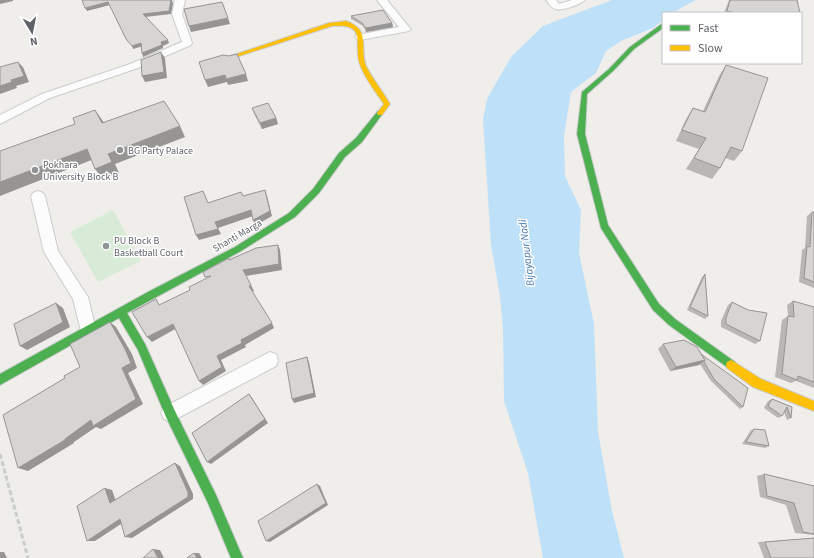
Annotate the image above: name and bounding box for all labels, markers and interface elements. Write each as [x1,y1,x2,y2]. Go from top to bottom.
north arrow [12,12,52,52]
legend [662,12,802,64]
text: Fast [698,20,718,37]
text: N [29,33,39,49]
text: Slow [698,40,723,57]
place label: BG Party Palace [128,144,193,158]
marker: BG Party Palace [115,145,125,155]
place label: Pokhara University Block B [43,158,118,184]
marker: Pokhara University Block B [30,165,40,175]
street label: Shanti Marga [210,216,265,256]
water label: Bijayapur Nadi [515,218,538,287]
place label: PU Block B Basketball Court [114,234,184,260]
marker: PU Block B Basketball Court [101,241,111,251]

